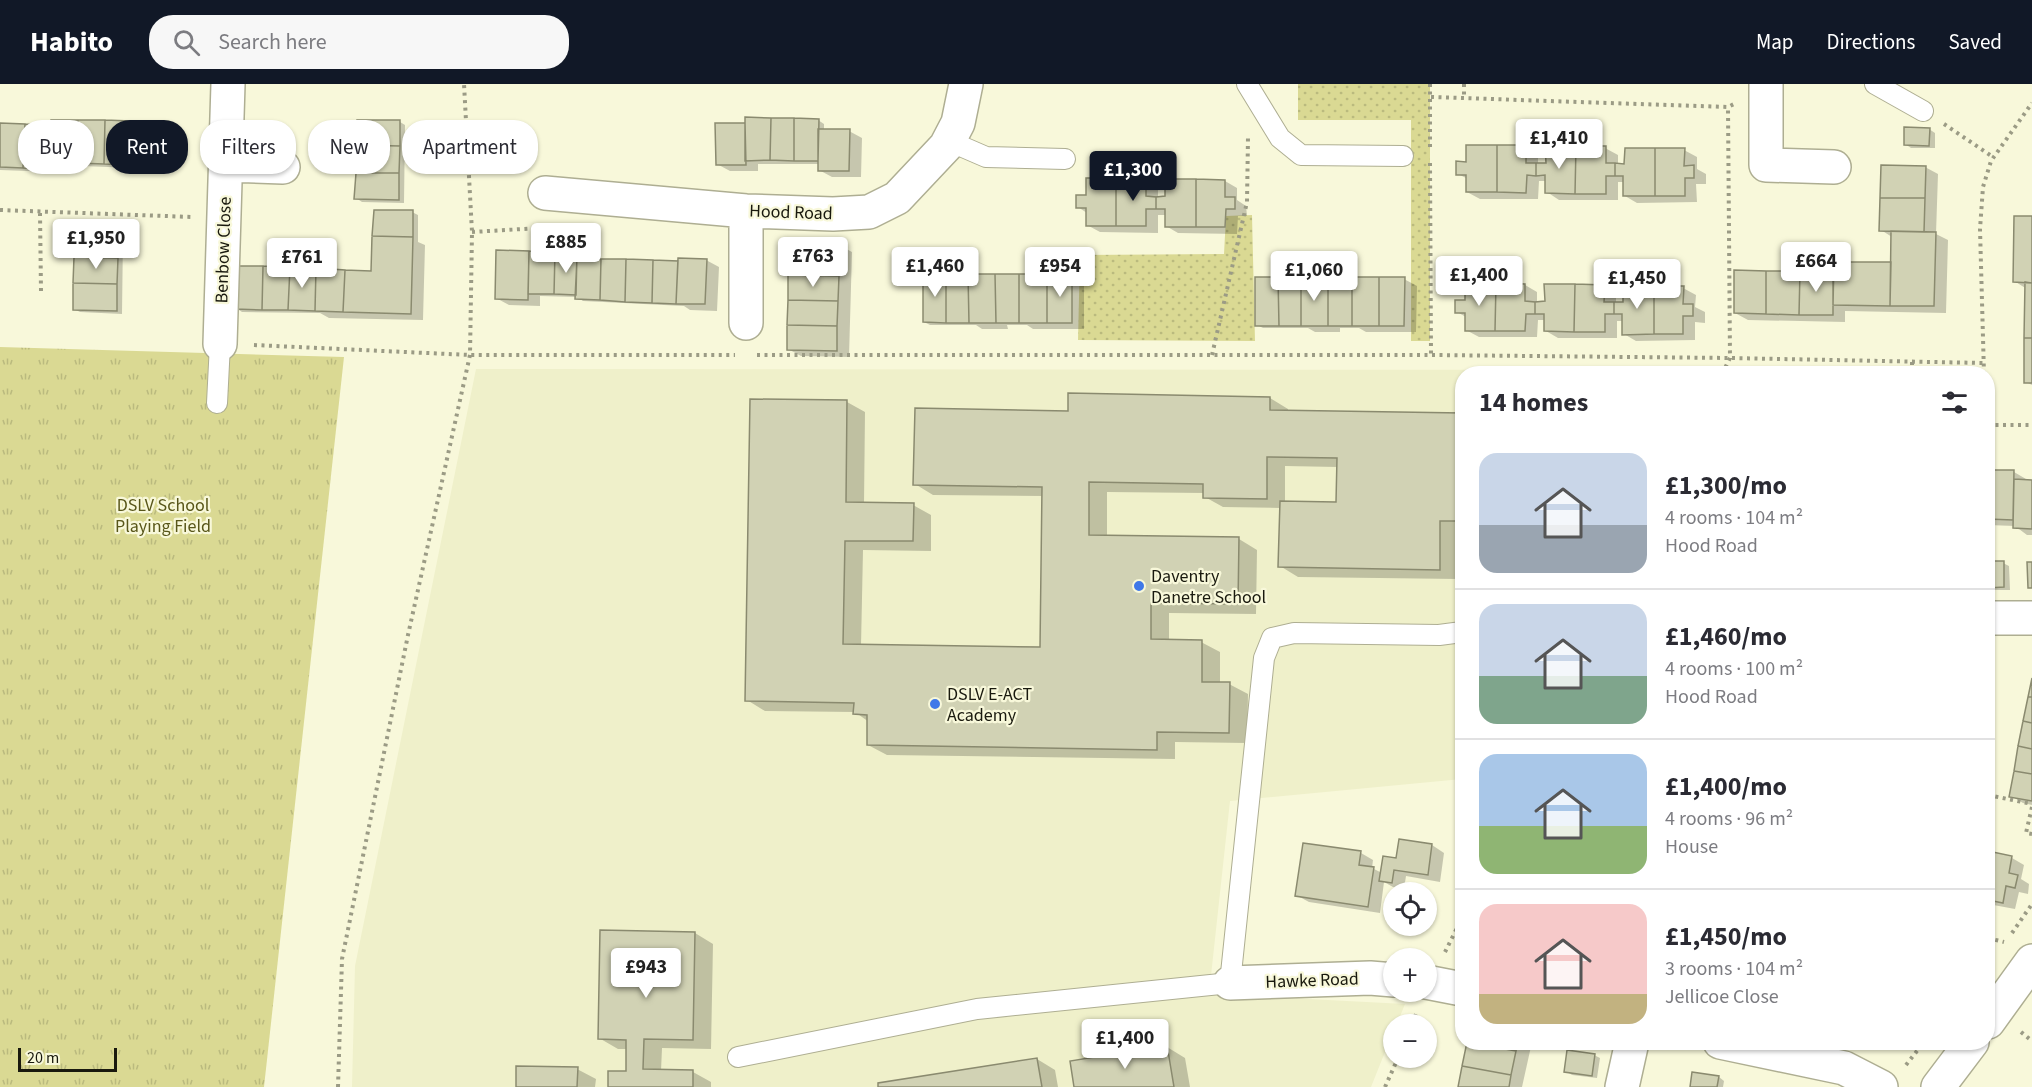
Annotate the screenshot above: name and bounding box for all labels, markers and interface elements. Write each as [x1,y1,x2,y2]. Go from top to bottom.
search box [149,15,569,69]
text: Habito [30,22,113,62]
icon: search [170,26,203,59]
text: Search here [218,26,327,58]
text: Map [1756,27,1794,57]
text: Directions [1827,27,1915,57]
text: Saved [1948,27,2002,57]
pin: £1,410 [1510,119,1608,170]
chip: Buy [18,120,94,174]
chip: Rent [106,120,188,174]
chip: Filters [200,120,296,174]
chip: New [308,120,390,174]
chip: Apartment [402,120,538,174]
text: £1,410 [1530,124,1588,152]
pin: £1,300 [1084,151,1182,202]
text: £1,300 [1104,156,1162,184]
street label: Benbow Close [209,196,238,304]
street label: Hood Road [749,199,833,226]
pin: £1,950 [47,219,145,270]
pin: £885 [530,223,602,274]
text: £1,950 [67,224,125,252]
text: £885 [545,228,587,256]
pin: £763 [777,237,849,288]
pin: £761 [266,238,338,289]
text: £763 [792,242,834,270]
pin: £664 [1780,242,1852,293]
text: £761 [281,243,323,271]
pin: £1,460 [886,247,984,298]
pin: £954 [1024,247,1096,298]
text: £664 [1795,247,1837,275]
pin: £1,060 [1265,251,1363,302]
text: £1,460 [906,252,964,280]
text: £954 [1039,252,1081,280]
text: £1,060 [1285,256,1343,284]
pin: £1,400 [1430,256,1528,307]
pin: £1,450 [1588,259,1686,310]
text: £1,400 [1450,261,1508,289]
text: £1,450 [1608,264,1666,292]
text: 14 homes [1479,384,1588,421]
icon: filters [1938,386,1971,419]
text: £1,300/mo [1665,467,1787,504]
icon: home [1527,477,1599,549]
park label: DSLV School Playing Field [115,493,211,539]
text: 4 rooms · 104 m² [1665,504,1803,532]
text: Hood Road [1665,532,1758,560]
place label: Daventry Danetre School [1151,564,1266,610]
marker: Daventry Danetre School [1132,579,1146,593]
text: £1,460/mo [1665,618,1787,655]
icon: home [1527,628,1599,700]
text: 4 rooms · 100 m² [1665,655,1803,683]
place label: DSLV E-ACT Academy [947,682,1033,728]
text: Hood Road [1665,683,1758,711]
marker: DSLV E-ACT Academy [928,697,942,711]
text: £1,400/mo [1665,768,1787,805]
icon: home [1527,778,1599,850]
text: 4 rooms · 96 m² [1665,805,1793,833]
text: House [1665,833,1718,861]
map controls [1383,882,1437,1068]
button: locate [1383,882,1437,936]
text: £1,450/mo [1665,918,1787,955]
icon: home [1527,928,1599,1000]
pin: £943 [610,948,682,999]
button: + [1383,948,1437,1002]
text: £943 [625,953,667,981]
text: 3 rooms · 104 m² [1665,955,1803,983]
street label: Hawke Road [1265,966,1359,995]
text: Jellicoe Close [1665,983,1779,1011]
button: − [1383,1014,1437,1068]
pin: £1,400 [1076,1019,1174,1070]
text: £1,400 [1096,1024,1154,1052]
scale bar [18,1045,117,1072]
text: 20 m [27,1047,59,1069]

